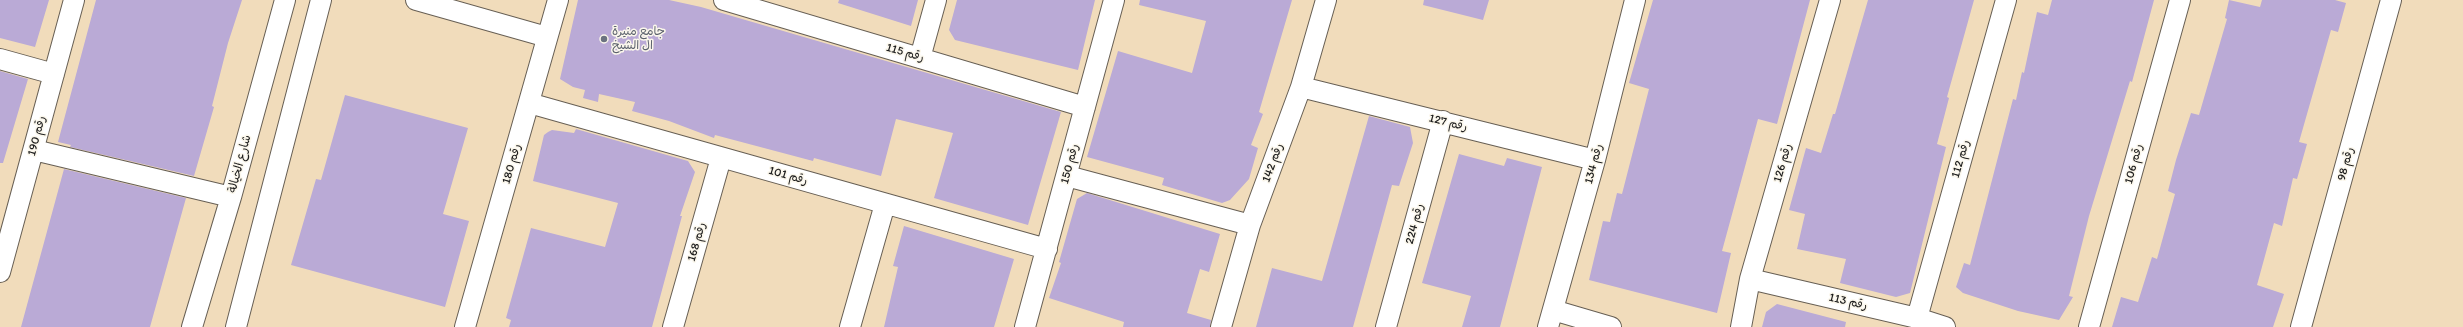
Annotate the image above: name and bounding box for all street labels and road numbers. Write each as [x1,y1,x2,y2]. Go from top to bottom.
street label: رقم 115 [884,41,926,65]
street label: رقم 127 [1427,111,1469,135]
street label: رقم 190 [25,115,49,157]
street label: شارع الخيالة [225,133,255,195]
street label: رقم 112 [1949,138,1973,180]
street label: رقم 180 [499,142,525,186]
street label: رقم 150 [1058,142,1082,186]
street label: رقم 142 [1259,142,1287,184]
street label: رقم 134 [1582,142,1606,186]
street label: رقم 126 [1771,142,1795,184]
street label: رقم 106 [2122,142,2146,186]
street label: رقم 98 [2335,146,2357,182]
street label: رقم 101 [767,164,809,188]
street label: رقم 224 [1403,202,1427,246]
street label: رقم 168 [685,221,709,263]
street label: رقم 113 [1827,291,1869,313]

